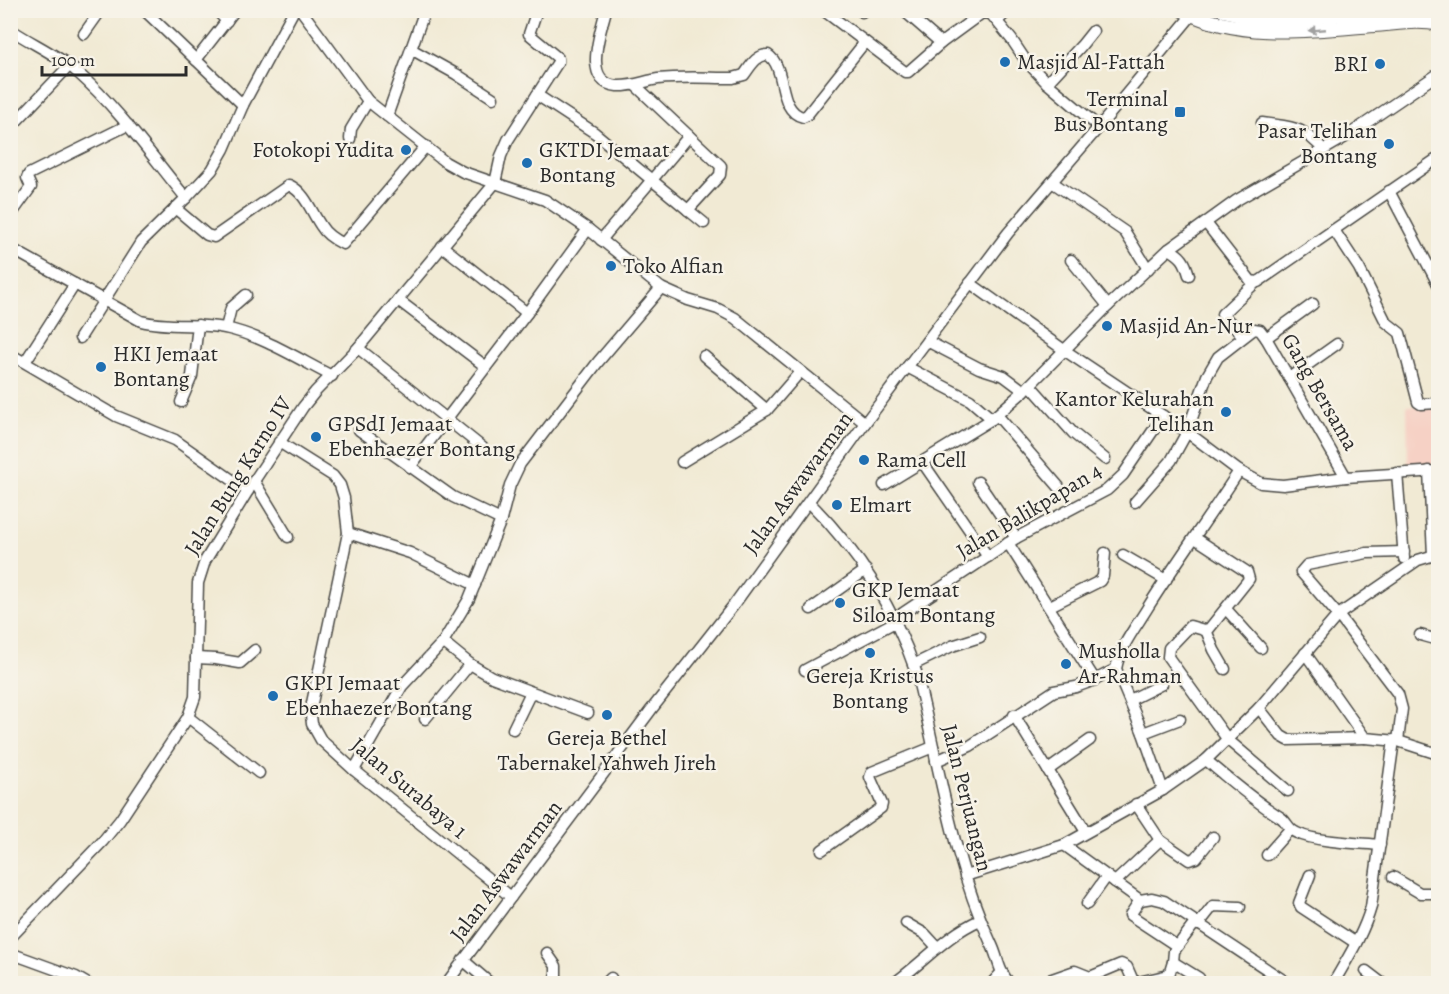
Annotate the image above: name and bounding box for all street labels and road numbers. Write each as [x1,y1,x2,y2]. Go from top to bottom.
street label: Gang Bersama [1274,328,1366,457]
street label: Jalan Bung Karno IV [177,390,299,561]
street label: Jalan Aswawarman [736,405,860,561]
street label: Jalan Balikpapan 4 [951,456,1107,566]
street label: Jalan Perjuangan [934,721,1000,875]
street label: Jalan Surabaya 1 [344,730,474,846]
street label: Jalan Aswawarman [443,794,569,948]

